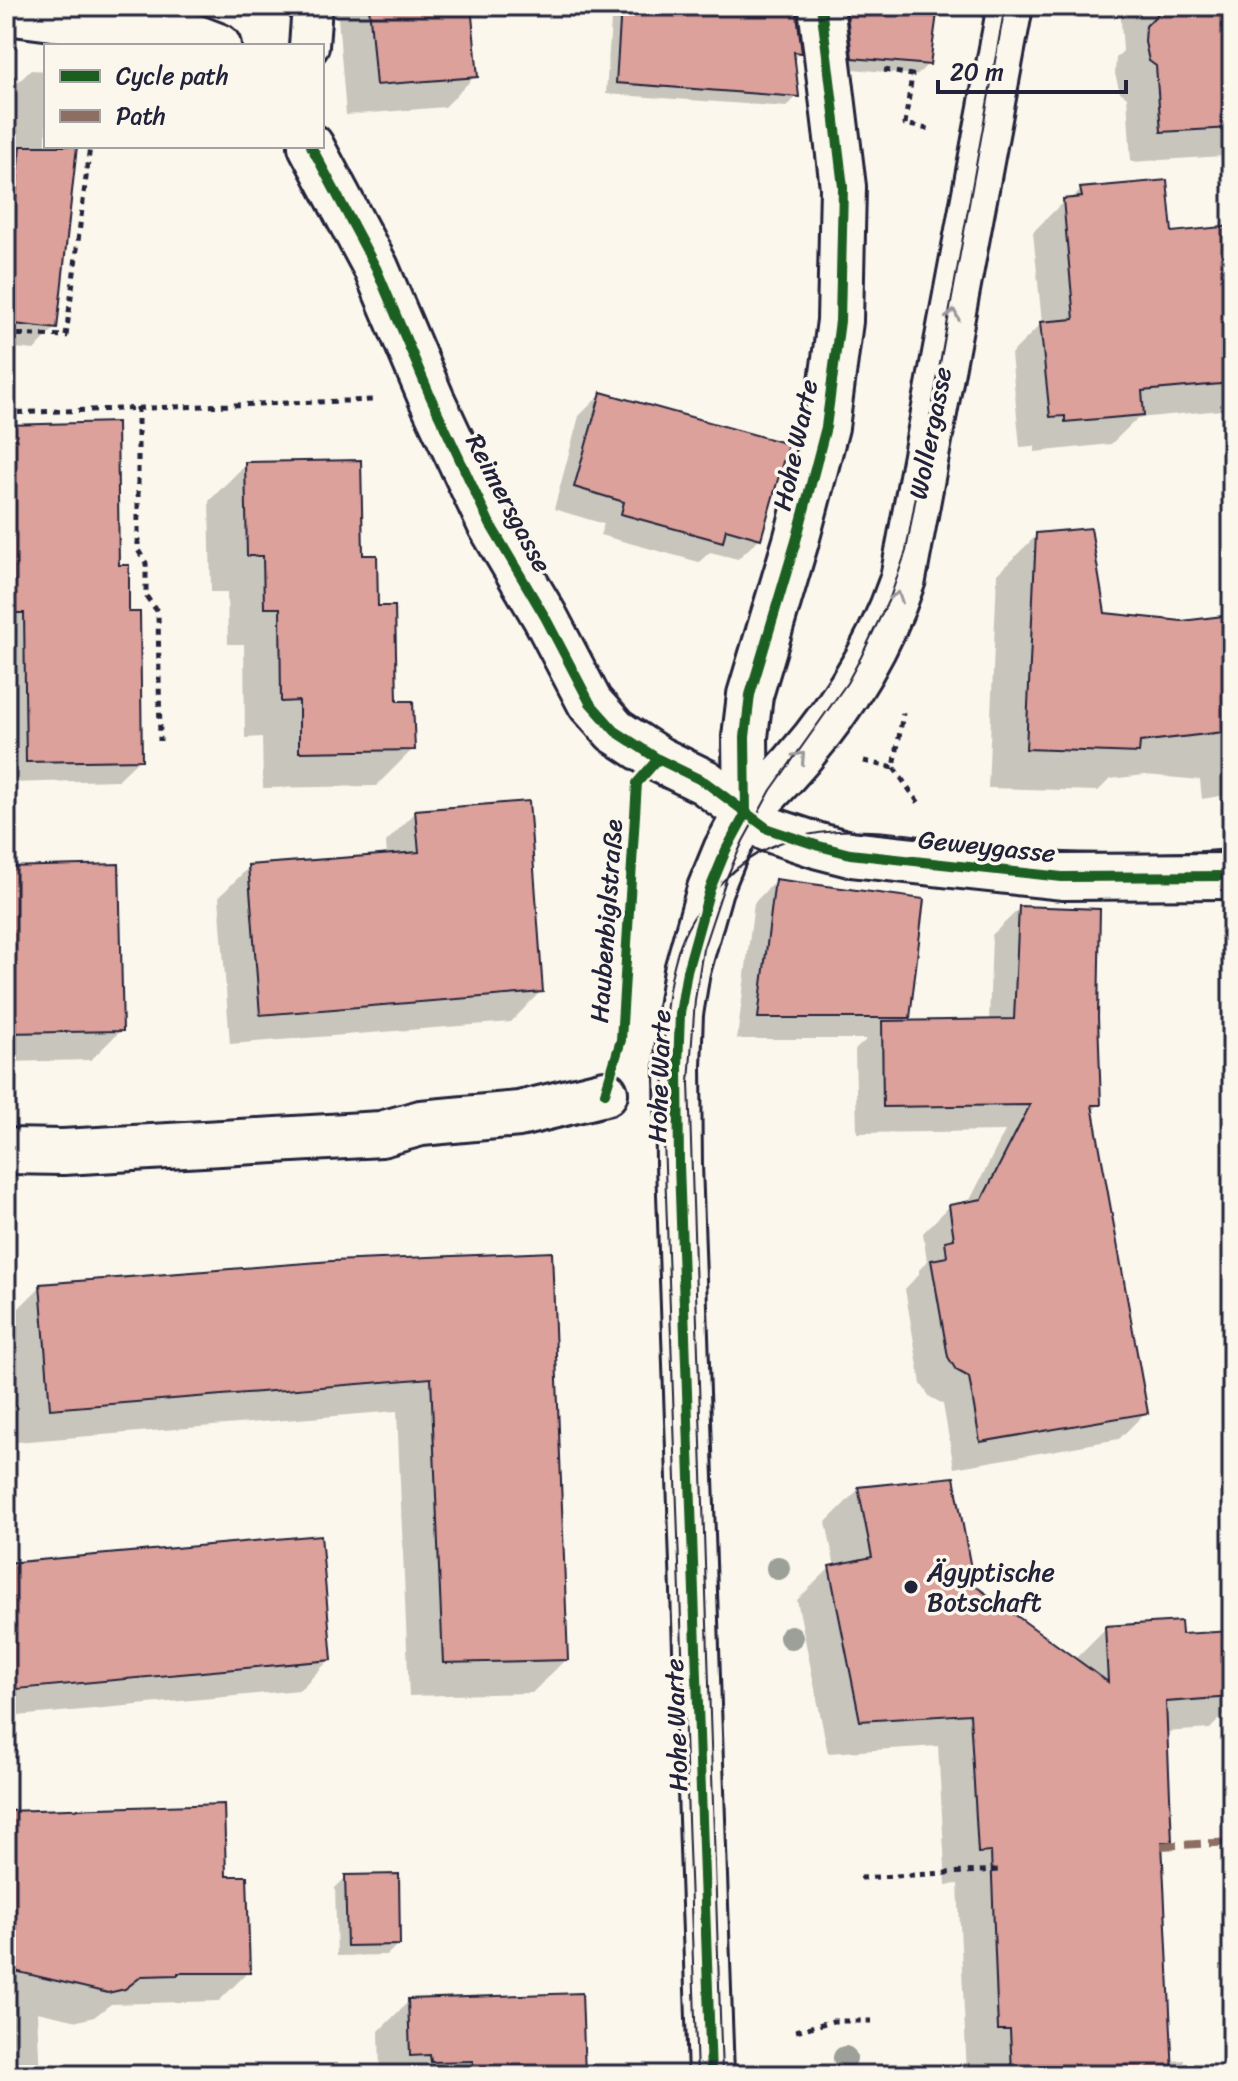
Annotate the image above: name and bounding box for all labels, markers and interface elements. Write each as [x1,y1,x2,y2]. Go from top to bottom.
legend [44,44,324,148]
scale bar [938,44,1126,94]
text: 20 m [950,51,1004,93]
text: Cycle path [116,55,229,97]
text: Path [116,95,166,137]
one-way arrow [943,308,960,321]
street label: Wollergasse [895,363,965,503]
street label: Hohe Warte [759,375,831,515]
street label: Reimersgasse [453,425,565,581]
one-way arrow [888,591,904,605]
one-way arrow [791,752,805,767]
street label: Geweygasse [916,816,1058,876]
street label: Haubenbiglstraße [576,817,636,1024]
street label: Hohe Warte [634,1009,684,1143]
place label: Ägyptische Botschaft [926,1549,1055,1625]
marker: Ägyptische Botschaft [902,1578,920,1596]
street label: Hohe Warte [651,1658,701,1792]

